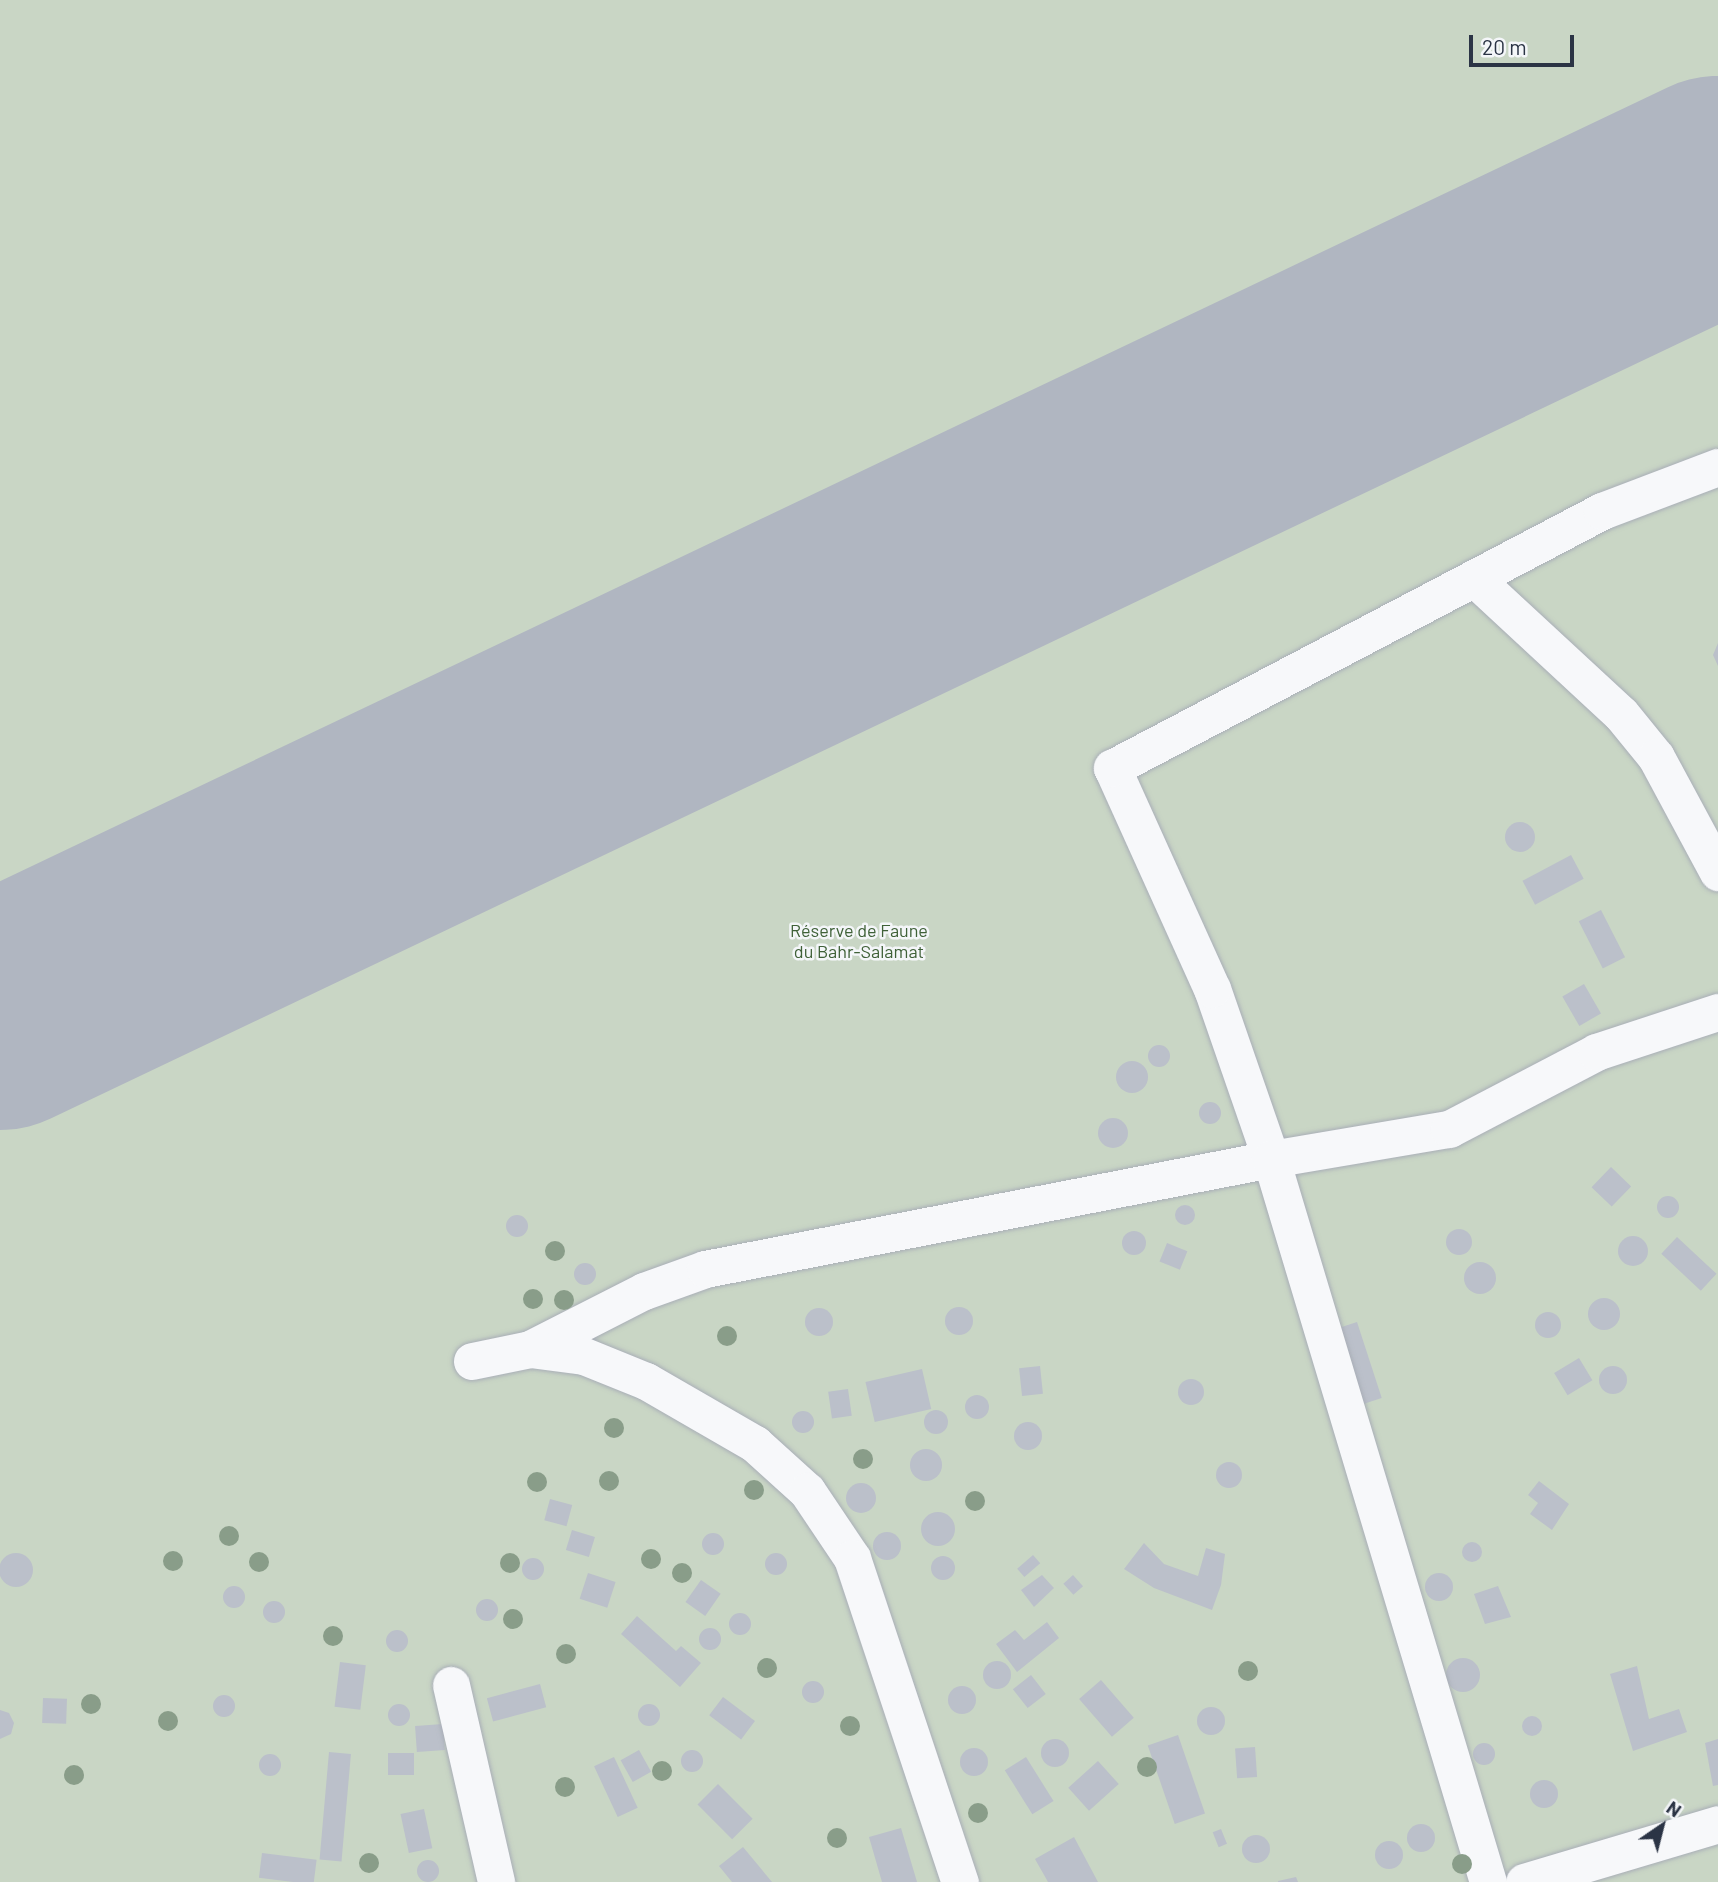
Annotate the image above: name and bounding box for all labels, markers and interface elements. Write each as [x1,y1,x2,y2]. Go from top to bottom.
scale bar [1473,21,1578,65]
text: 20 m [1482,34,1527,59]
park label: Réserve de Faune du Bahr-Salamat [790,920,928,962]
north arrow [1627,1791,1697,1861]
text: N [1663,1795,1686,1821]

